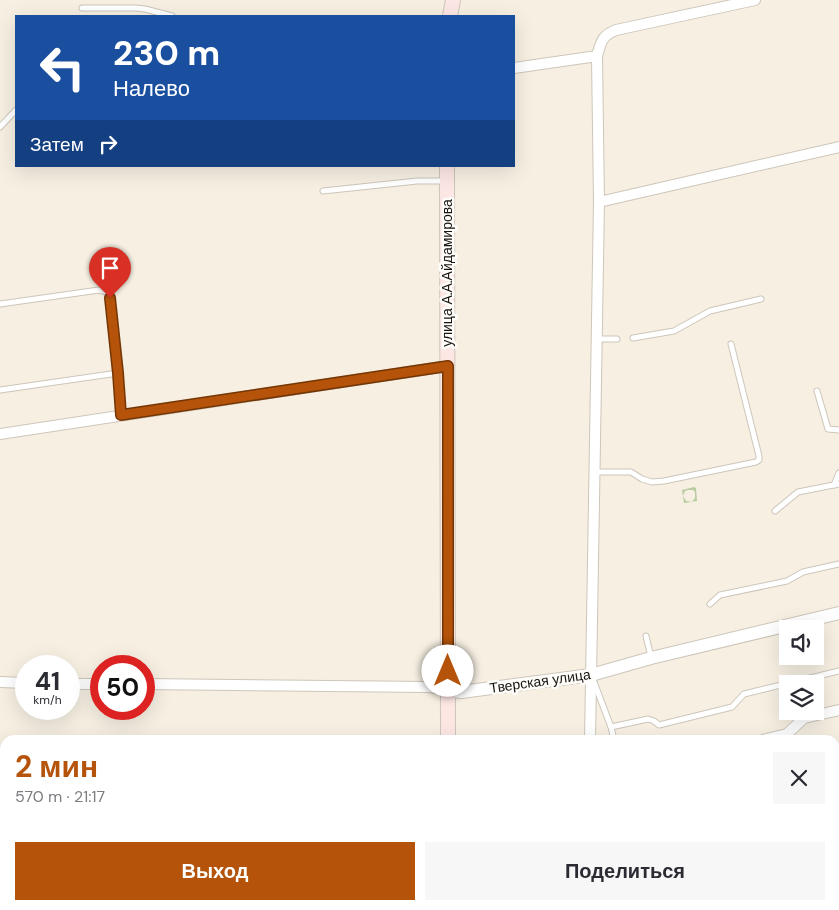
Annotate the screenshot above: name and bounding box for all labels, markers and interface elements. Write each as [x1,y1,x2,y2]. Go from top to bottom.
text: 230 m [113,30,220,76]
icon: left [30,35,95,100]
text: Налево [113,74,190,103]
icon: right [94,130,122,158]
text: Затем [30,132,84,157]
street label: улица А.А.Айдамирова [438,199,456,347]
pin [89,247,131,298]
icon: arrive [96,254,124,282]
map controls [779,620,824,720]
button: sound [779,620,824,665]
position arrow [421,644,473,696]
speed limit sign: 50 [90,655,155,720]
text: 41 [35,665,60,698]
street label: Тверская улица [488,665,592,697]
button: layers [779,675,824,720]
text: km/h [33,692,62,708]
text: 2 мин [15,747,98,786]
button: close [773,752,825,804]
text: 570 m · 21:17 [15,786,105,807]
button: Выход [15,842,415,900]
button: Поделиться [425,842,825,900]

